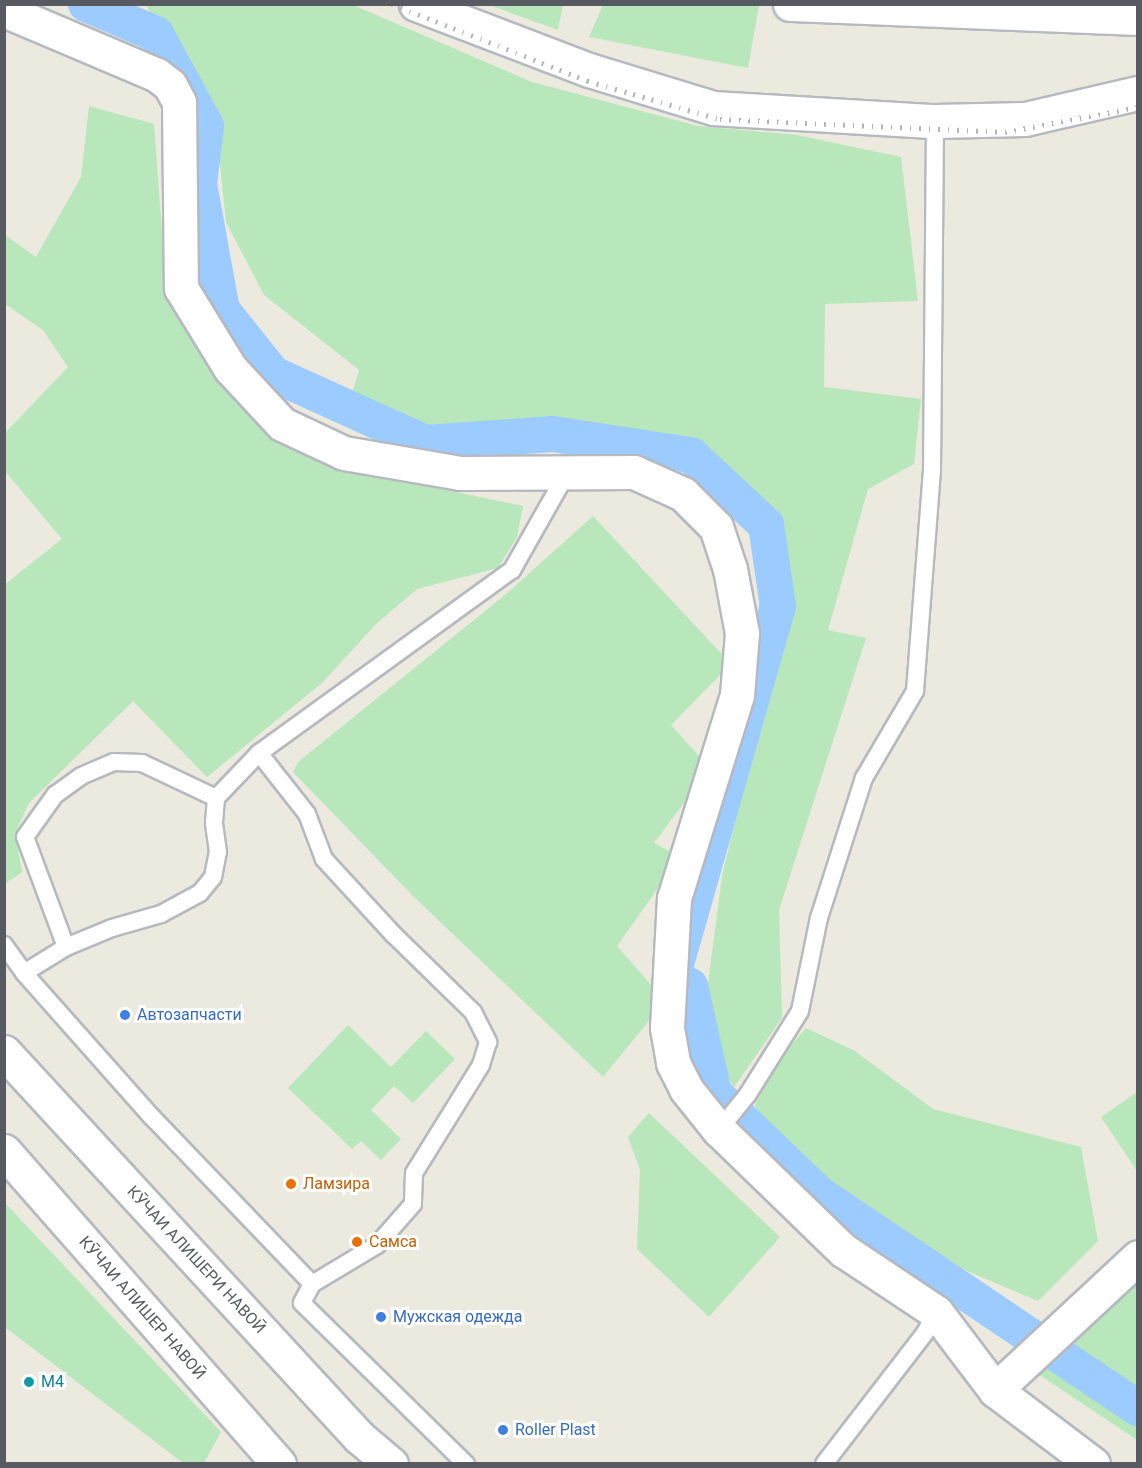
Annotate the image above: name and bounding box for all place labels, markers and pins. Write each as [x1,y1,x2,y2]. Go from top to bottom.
place label: Автозапчасти [137,1005,242,1025]
marker: Автозапчасти [118,1008,132,1022]
place label: Ламзира [303,1174,370,1194]
marker: Ламзира [284,1177,298,1191]
place label: Самса [369,1232,417,1252]
marker: Самса [350,1235,364,1249]
place label: Мужская одежда [393,1307,522,1327]
marker: Мужская одежда [374,1310,388,1324]
place label: М4 [41,1372,64,1392]
marker: М4 [22,1375,36,1389]
place label: Roller Plast [515,1420,596,1440]
marker: Roller Plast [496,1423,510,1437]

